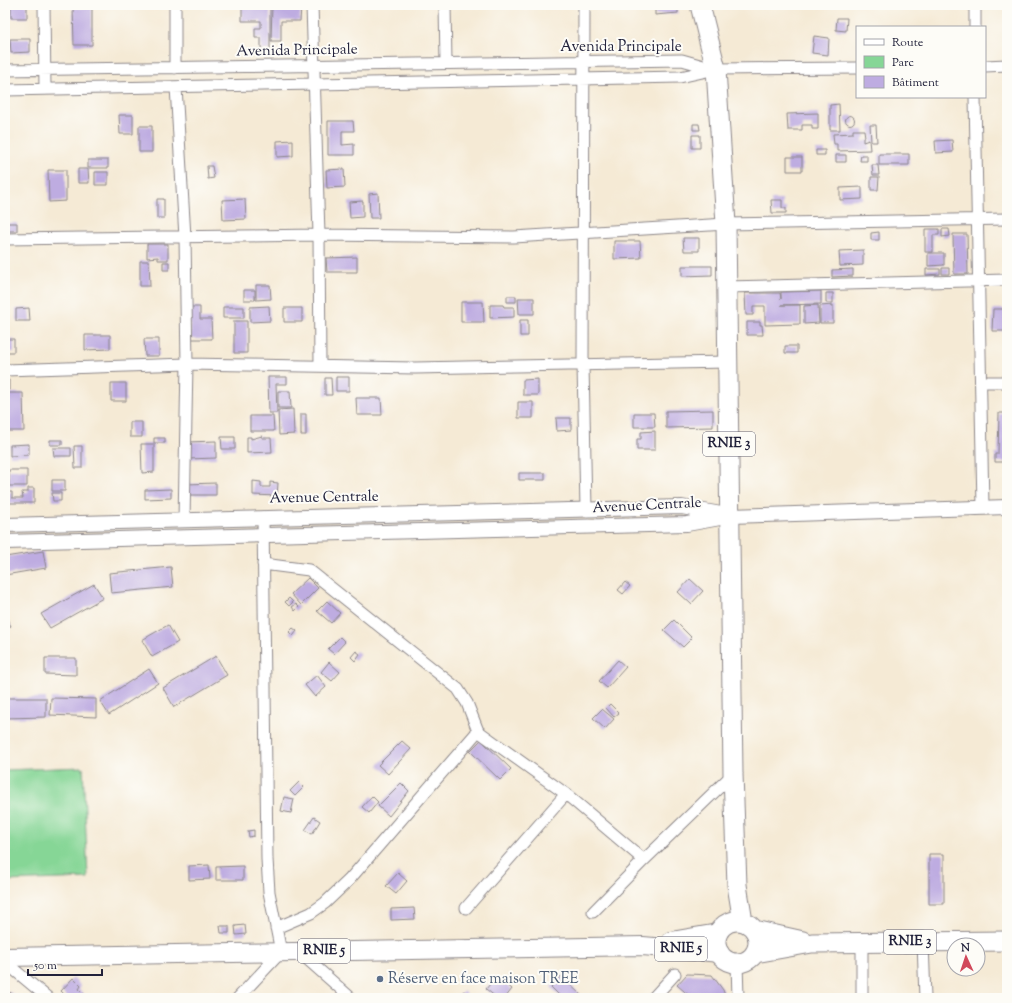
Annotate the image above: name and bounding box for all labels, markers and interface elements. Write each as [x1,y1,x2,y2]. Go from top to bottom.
legend [856,26,986,98]
text: Route [892,34,924,52]
street label: Avenida Principale [560,37,682,58]
street label: Avenida Principale [236,39,358,63]
text: Parc [892,54,914,72]
text: Bâtiment [892,74,939,92]
road number: RNIE 3 [703,432,755,456]
street label: Avenue Centrale [269,487,379,509]
street label: Avenue Centrale [592,493,702,519]
road number: RNIE 3 [884,930,936,954]
road number: RNIE 5 [655,937,707,961]
north arrow [946,937,986,977]
road number: RNIE 5 [298,939,350,963]
text: N [960,940,971,956]
scale bar [28,951,102,977]
text: 50 m [33,957,57,975]
place label: Réserve en face maison TREE [388,969,579,990]
marker: Réserve en face maison TREE [375,974,385,984]

